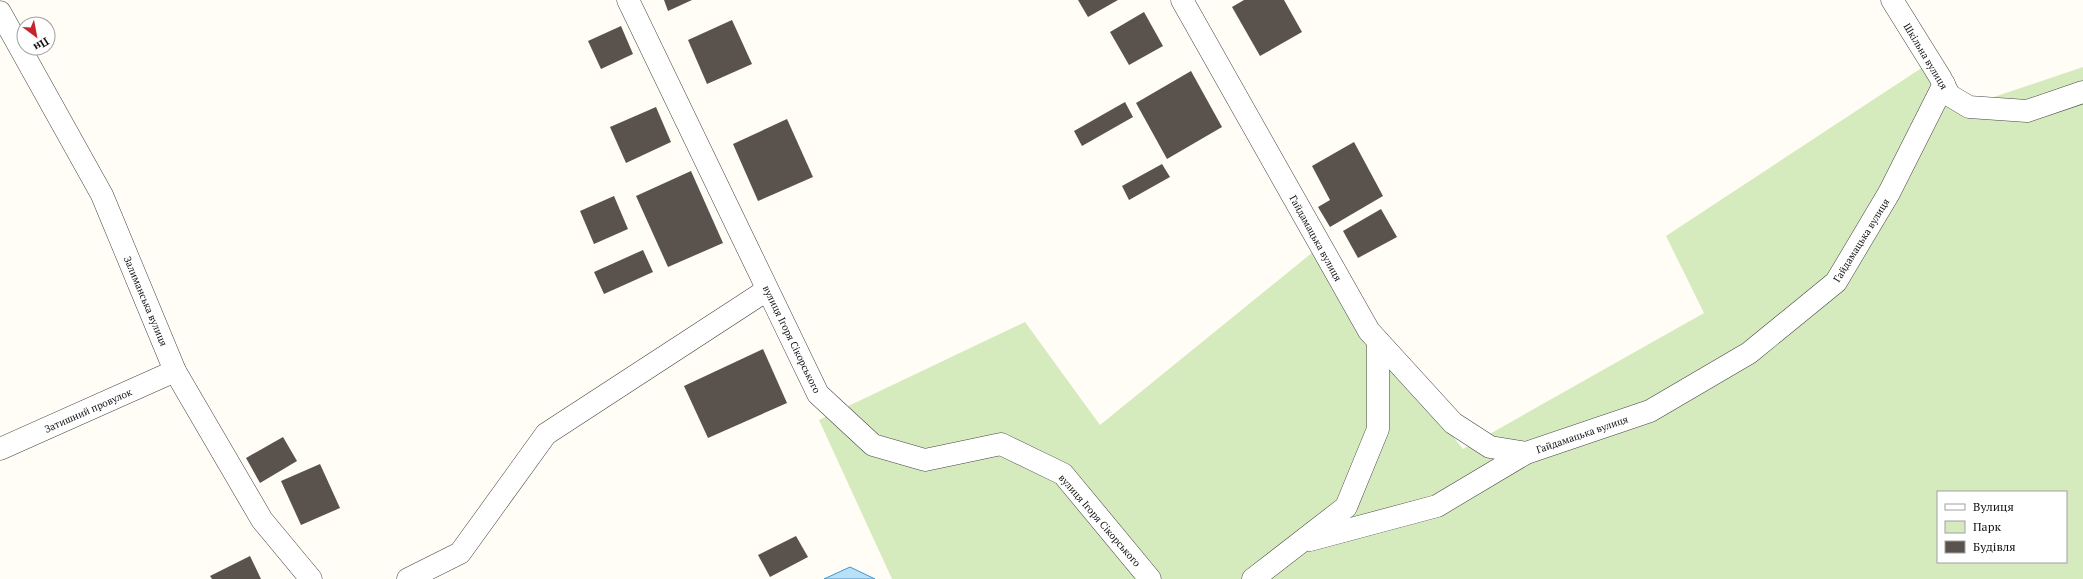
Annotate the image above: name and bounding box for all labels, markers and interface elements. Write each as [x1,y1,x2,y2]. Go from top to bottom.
north arrow [16,16,56,56]
street label: Шкільна вулиця [1901,21,1950,92]
text: Пн [31,34,52,55]
street label: Гайдамацька вулиця [1287,193,1345,284]
street label: Гайдамацька вулиця [1830,196,1892,285]
street label: Залиманська вулиця [121,254,170,348]
street label: вулиця Ігоря Сікорського [760,283,824,396]
street label: Затишний провулок [42,385,135,436]
street label: Гайдамацька вулиця [1534,413,1630,456]
street label: вулиця Ігоря Сікорського [1056,471,1144,570]
legend [1937,491,2067,563]
text: Вулиця [1973,499,2014,514]
text: Парк [1973,519,2001,534]
text: Будівля [1973,539,2016,554]

